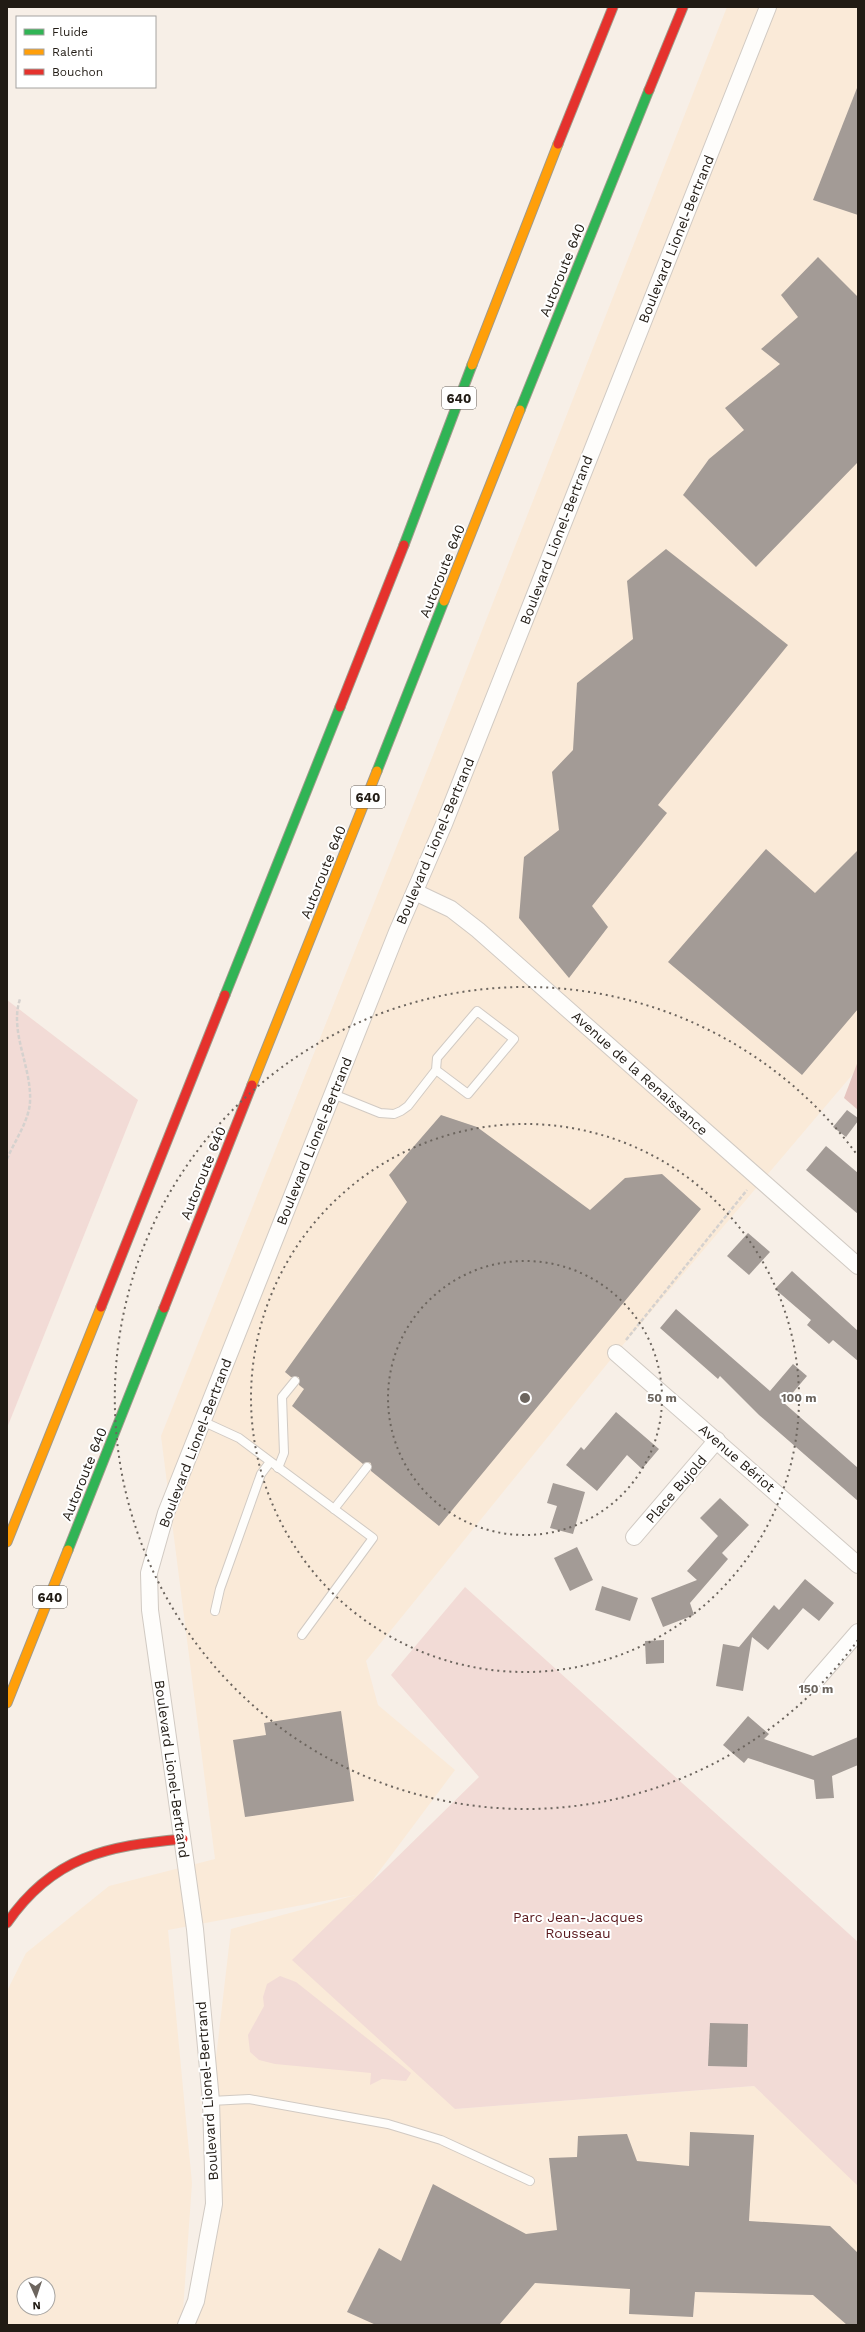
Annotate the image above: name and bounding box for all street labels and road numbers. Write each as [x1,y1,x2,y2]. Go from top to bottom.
street label: Boulevard Lionel-Bertrand [635,153,717,325]
street label: Autoroute 640 [536,221,588,319]
road number: 640 [442,387,476,409]
street label: Boulevard Lionel-Bertrand [516,453,596,627]
street label: Autoroute 640 [416,522,468,620]
street label: Boulevard Lionel-Bertrand [393,755,477,927]
road number: 640 [351,786,385,808]
street label: Autoroute 640 [297,823,349,921]
street label: Avenue de la Renaissance [569,1008,711,1138]
street label: Boulevard Lionel-Bertrand [273,1055,355,1227]
street label: Autoroute 640 [177,1124,229,1222]
street label: Boulevard Lionel-Bertrand [155,1356,235,1530]
street label: Avenue Bériot [696,1421,778,1495]
street label: Autoroute 640 [58,1425,110,1523]
street label: Place Bujold [642,1452,710,1526]
road number: 640 [33,1586,67,1608]
street label: Boulevard Lionel-Bertrand [152,1679,192,1859]
street label: Boulevard Lionel-Bertrand [193,2001,221,2181]

